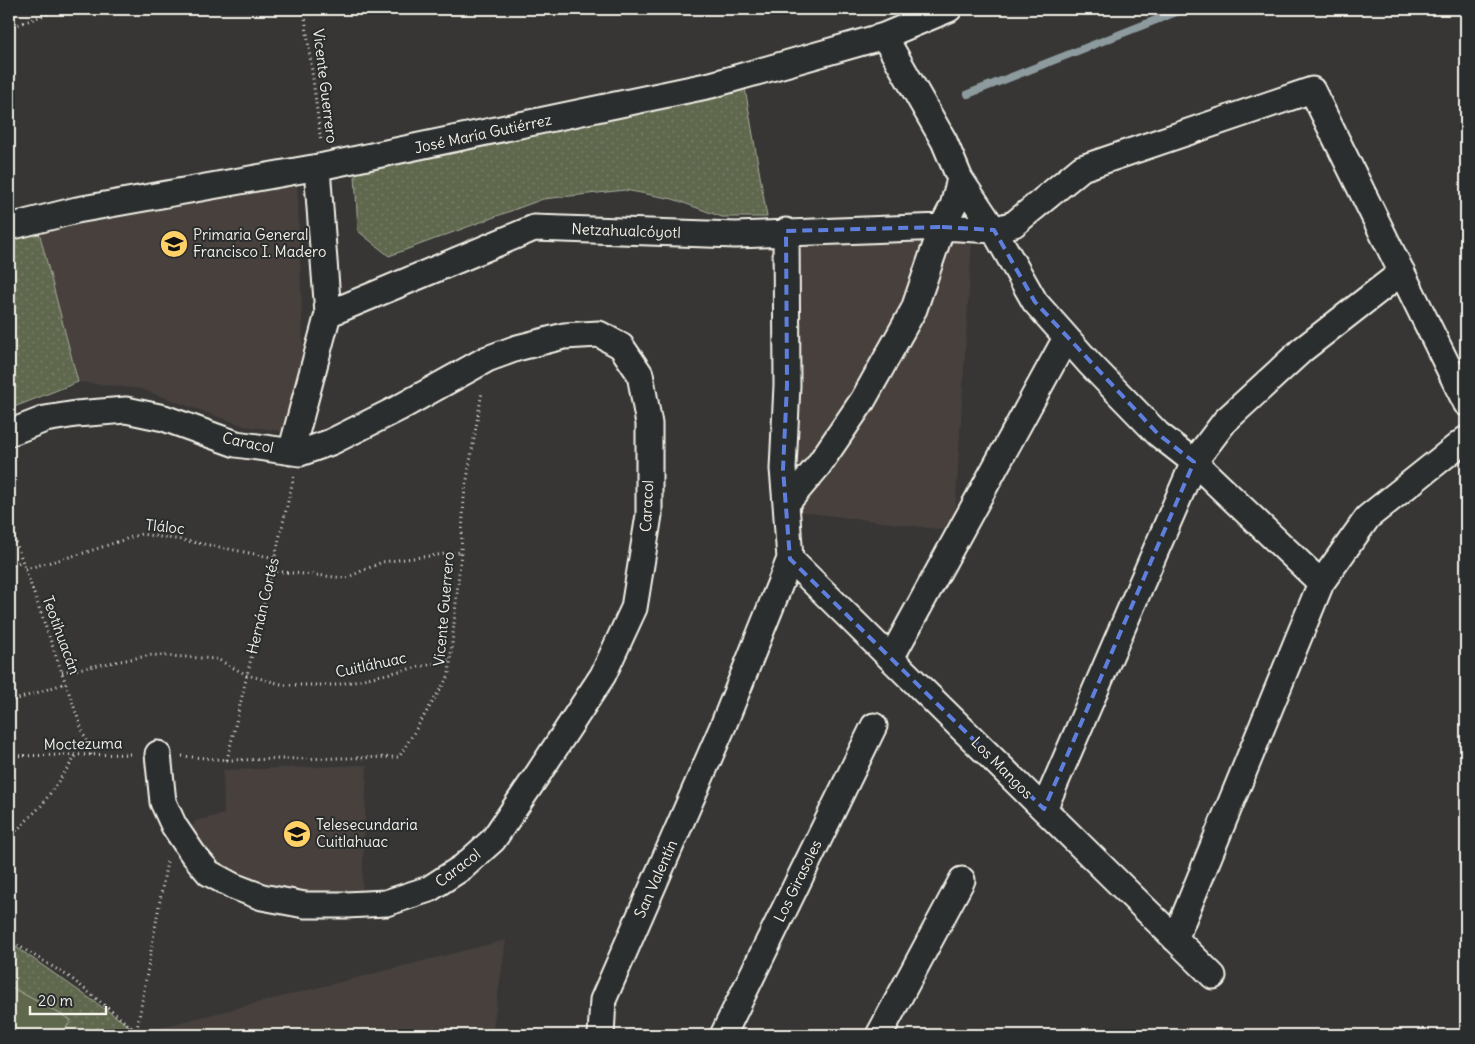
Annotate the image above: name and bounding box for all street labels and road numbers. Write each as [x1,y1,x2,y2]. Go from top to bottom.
street label: Vicente Guerrero [309,28,342,144]
street label: José María Gutiérrez [413,110,553,157]
street label: Netzahualcóyotl [571,219,681,242]
street label: Caracol [221,428,276,457]
street label: Caracol [636,479,657,532]
street label: Tláloc [145,515,186,538]
street label: Vicente Guerrero [429,551,458,667]
street label: Hernán Cortés [242,556,283,656]
street label: Teotihuacán [38,593,85,677]
street label: Cuitláhuac [334,648,409,681]
street label: Moctezuma [43,733,123,754]
street label: Los Mangos [967,733,1037,803]
street label: San Valentín [630,836,681,921]
street label: Los Girasoles [769,836,826,925]
street label: Caracol [431,844,484,891]

